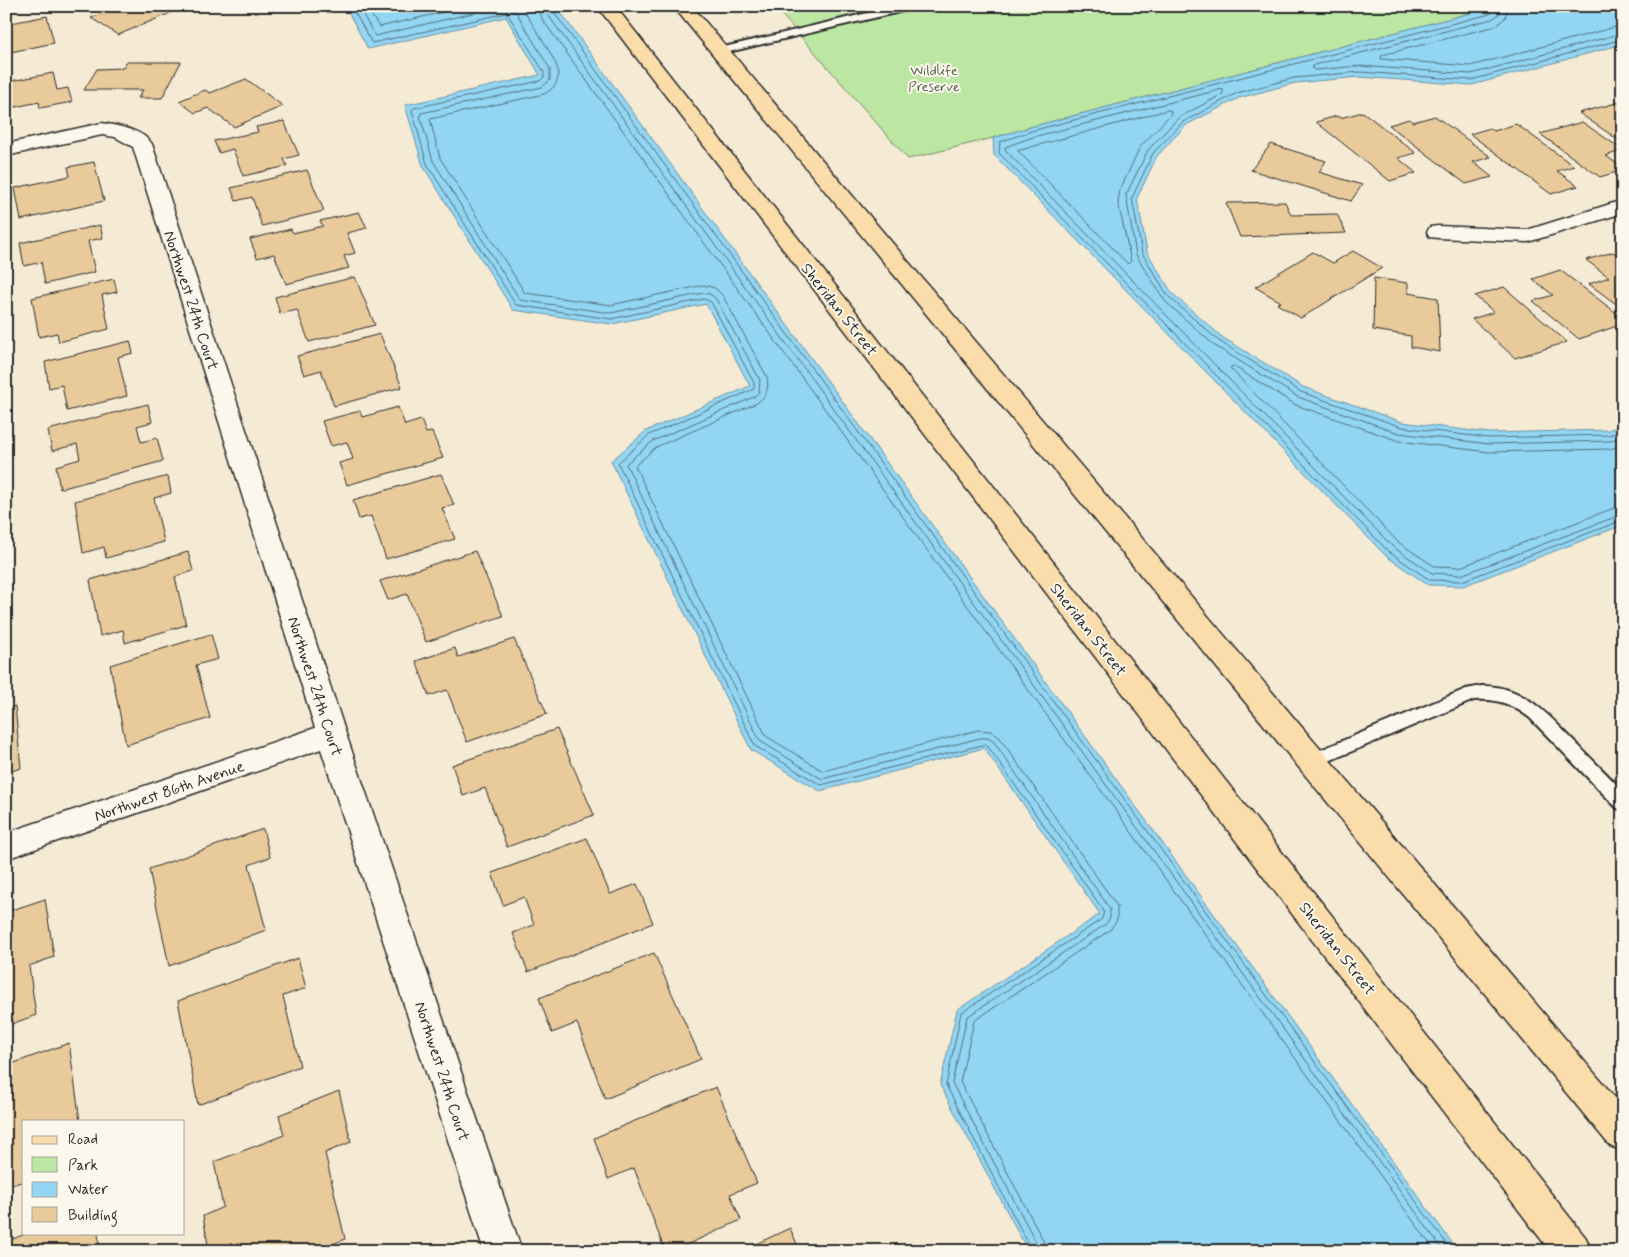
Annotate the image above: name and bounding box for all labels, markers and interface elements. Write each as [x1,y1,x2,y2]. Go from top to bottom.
park label: Wildlife Preserve [908,62,960,96]
street label: Northwest 24th Court [158,228,223,373]
street label: Sheridan Street [796,259,882,361]
street label: Sheridan Street [1045,579,1131,681]
street label: Northwest 24th Court [282,614,347,759]
street label: Northwest 86th Avenue [92,756,247,827]
street label: Sheridan Street [1294,898,1380,1000]
street label: Northwest 24th Court [409,999,474,1144]
legend [22,1120,185,1234]
text: Road [68,1130,98,1150]
text: Park [68,1156,98,1176]
text: Water [68,1180,108,1200]
text: Building [68,1206,118,1227]

